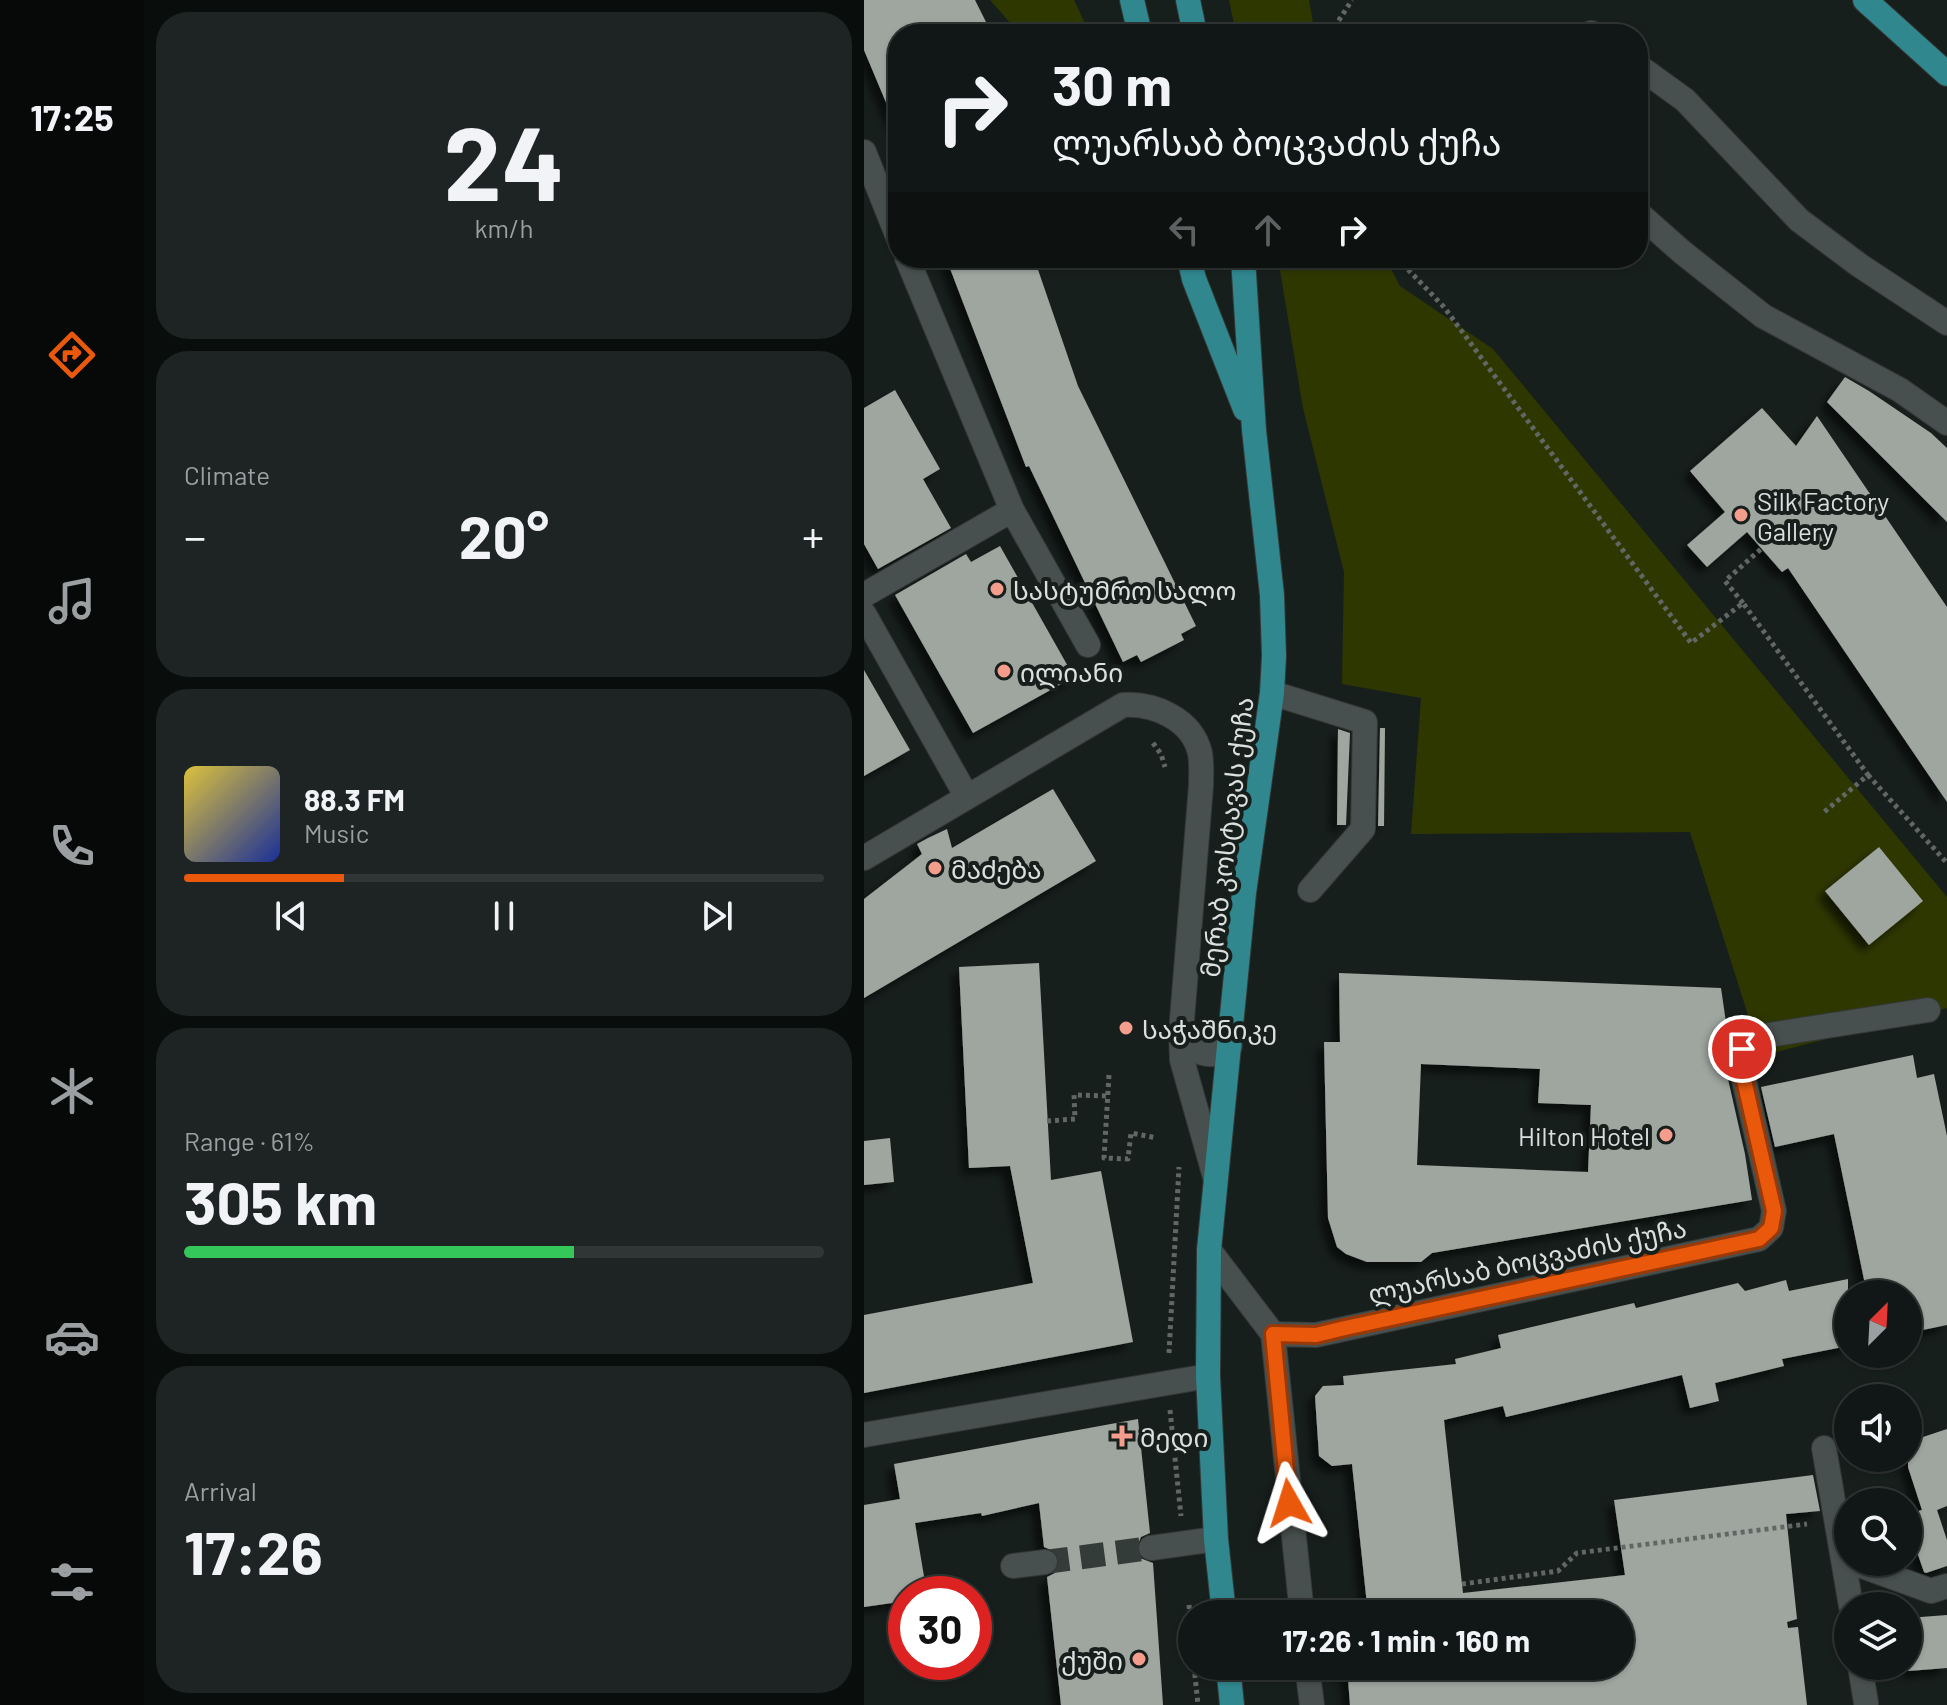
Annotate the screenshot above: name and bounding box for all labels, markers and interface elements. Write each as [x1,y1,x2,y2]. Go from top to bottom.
text: 30 m [1052,50,1172,117]
icon: right [920,56,1024,160]
text: 17:25 [30,95,114,138]
text: 24 [443,97,565,222]
text: ლუარსაბ ბოცვაძის ქუჩა [1052,120,1502,163]
icon: left [1162,208,1206,252]
icon: ahead [1246,208,1290,252]
icon: right [1330,208,1374,252]
text: km/h [475,212,533,243]
icon: directions [44,327,100,383]
text: Climate [184,459,270,490]
place label: Silk Factory Gallery [1757,485,1889,546]
text: 20° [459,499,549,571]
marker: Silk Factory Gallery [1732,506,1750,524]
text: − [184,509,206,562]
text: + [802,509,824,562]
icon: music [44,573,100,629]
place label: სასტუმრო სალო [1013,574,1236,607]
marker: სასტუმრო სალო [988,580,1006,598]
place label: ილიანი [1020,656,1123,689]
marker: ილიანი [995,662,1013,680]
street label: მერაბ კოსტავას ქუჩა [1193,695,1260,979]
text: 88.3 FM [304,781,405,817]
text: Music [304,817,369,848]
icon: phone [44,818,100,874]
place label: მაძება [951,853,1042,885]
marker: მაძება [926,859,944,877]
icon: previous [269,894,313,938]
icon: pause [482,894,526,938]
icon: next [695,894,739,938]
place label: საჭაშნიკე [1142,1013,1277,1045]
pin [1708,1015,1776,1083]
marker: საჭაშნიკე [1117,1019,1135,1037]
icon: arrive [1720,1027,1764,1071]
icon: climate [44,1063,100,1119]
place label: Hilton Hotel [1518,1120,1650,1151]
text: Range · 61% [184,1125,315,1156]
marker: Hilton Hotel [1657,1126,1675,1144]
text: 305 km [184,1165,377,1237]
street label: ლუარსაბ ბოცვაძის ქუჩა [1365,1211,1689,1311]
north arrow [1834,1280,1922,1368]
map controls [1834,1280,1922,1680]
icon: car [44,1309,100,1365]
button: sound [1834,1384,1922,1472]
place label: მედი [1140,1421,1208,1454]
marker: მედი [1111,1425,1133,1447]
position arrow [1247,1461,1331,1545]
text: Arrival [184,1475,257,1506]
button: search [1834,1488,1922,1576]
text: 17:26 [184,1515,323,1587]
icon: filters [44,1554,100,1610]
speed limit sign: 30 [888,1576,992,1680]
button: layers [1834,1592,1922,1680]
text: 17:26 · 1 min · 160 m [1282,1622,1530,1658]
place label: ქუში [1061,1644,1123,1676]
marker: ქუში [1130,1650,1148,1668]

